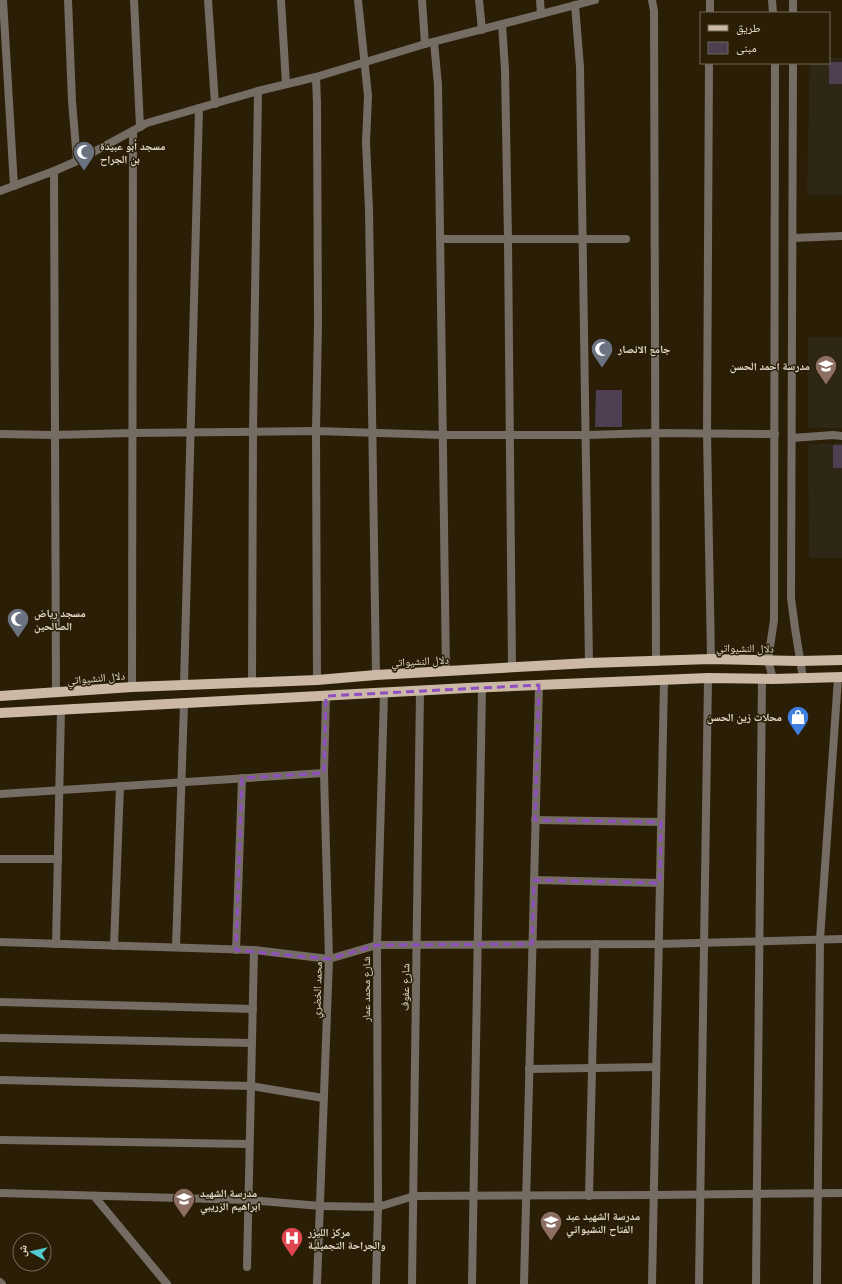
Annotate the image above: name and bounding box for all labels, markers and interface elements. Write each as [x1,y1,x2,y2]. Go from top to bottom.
legend [700,12,830,64]
text: طريق [736,21,761,35]
text: مبنى [736,41,757,55]
mosque icon: مسجد أبو عبيدة بن الجراح [71,139,97,172]
place label: مسجد أبو عبيدة بن الجراح [100,139,165,167]
mosque icon: جامع الانصار [589,336,615,369]
place label: جامع الانصار [617,343,670,357]
school or university icon: مدرسة احمد الحسن [813,353,839,386]
place label: مدرسة احمد الحسن [730,360,810,374]
mosque icon: مسجد رياض الصالحين [5,606,31,639]
place label: مسجد رياض الصالحين [34,607,86,634]
street label: دلال النشيواتي [716,641,775,657]
street label: دلال النشيواتي [391,653,450,671]
street label: دلال النشيواتي [67,669,126,689]
shop icon: محلات زين الحسن [785,704,811,737]
place label: محلات زين الحسن [707,711,782,725]
street label: شارع محمد عمار [360,956,373,1023]
street label: محمد الخضري [310,961,327,1019]
street label: شارع عفوف [399,963,412,1011]
school or university icon: مدرسة الشهيد ابراهيم الزريبي [171,1186,197,1219]
place label: مدرسة الشهيد ابراهيم الزريبي [200,1187,261,1215]
school or university icon: مدرسة الشهيد عبد الفتاح النشيواتي [538,1209,564,1242]
place label: مدرسة الشهيد عبد الفتاح النشيواتي [566,1210,640,1238]
hospital icon: مركز الليزر والجراحة التجميلية [279,1225,305,1258]
place label: مركز الليزر والجراحة التجميلية [307,1226,386,1252]
north arrow [12,1232,52,1272]
text: ش [15,1244,31,1258]

